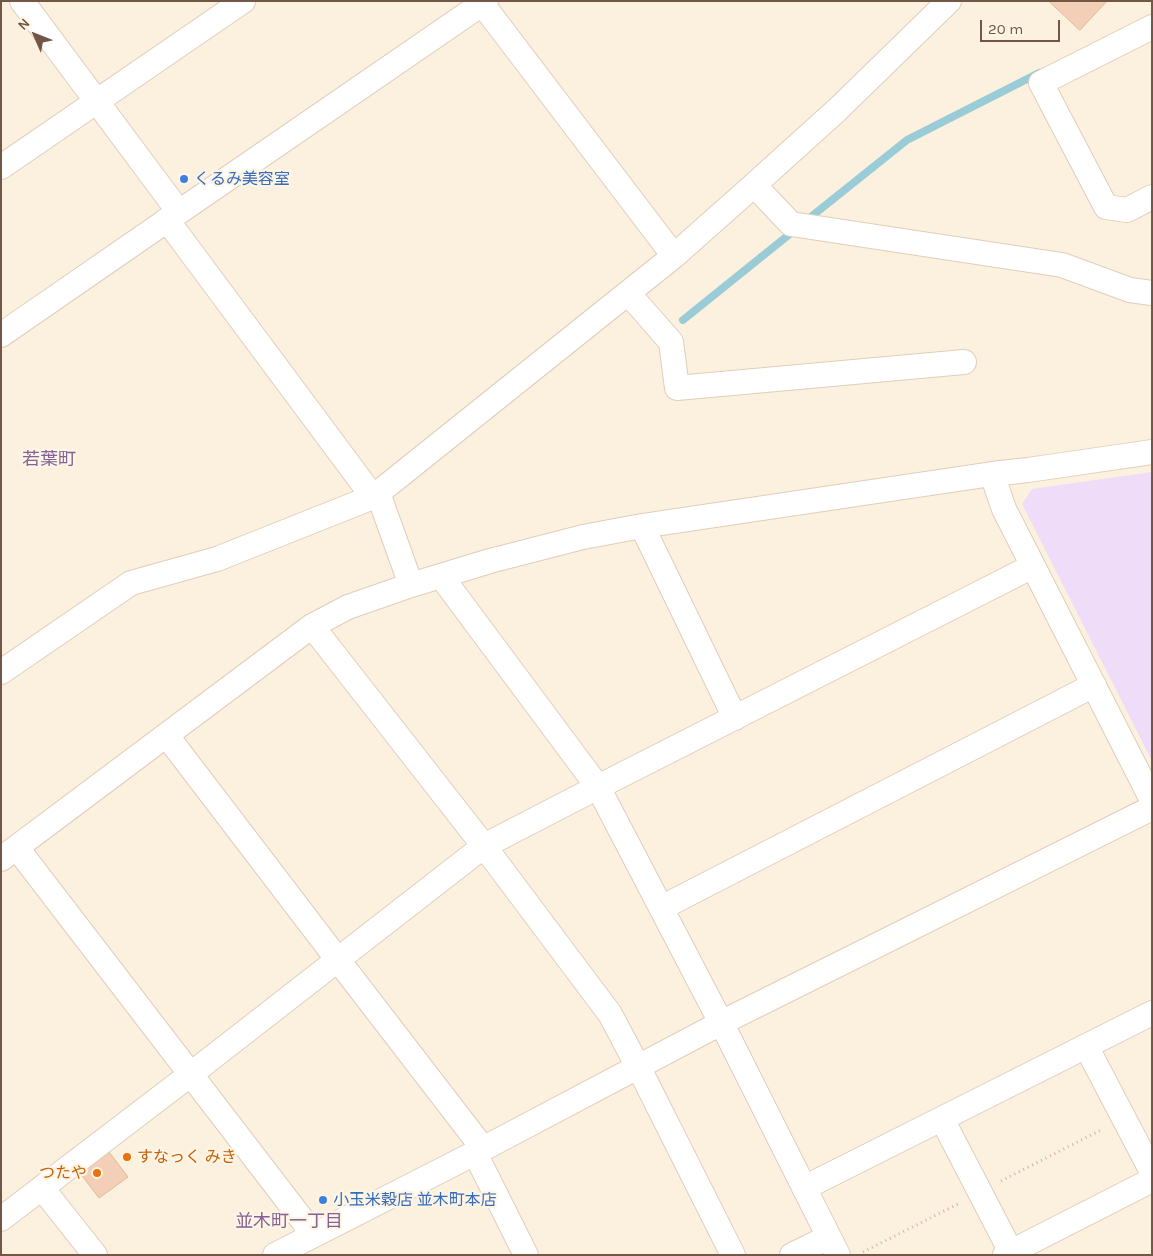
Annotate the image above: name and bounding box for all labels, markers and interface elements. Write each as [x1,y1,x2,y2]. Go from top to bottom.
north arrow [10,10,60,60]
scale bar [983,10,1063,42]
text: N [14,15,33,34]
text: 20 m [988,20,1023,38]
place label: くるみ美容室 [194,169,290,189]
marker: くるみ美容室 [178,173,190,185]
district label: 若葉町 [22,449,76,471]
place label: すなっく みき [137,1147,237,1167]
marker: すなっく みき [121,1151,133,1163]
place label: つたや [39,1163,87,1183]
marker: つたや [91,1167,103,1179]
place label: 小玉米穀店 並木町本店 [333,1190,497,1210]
marker: 小玉米穀店 並木町本店 [317,1194,329,1206]
district label: 並木町一丁目 [235,1211,343,1233]

